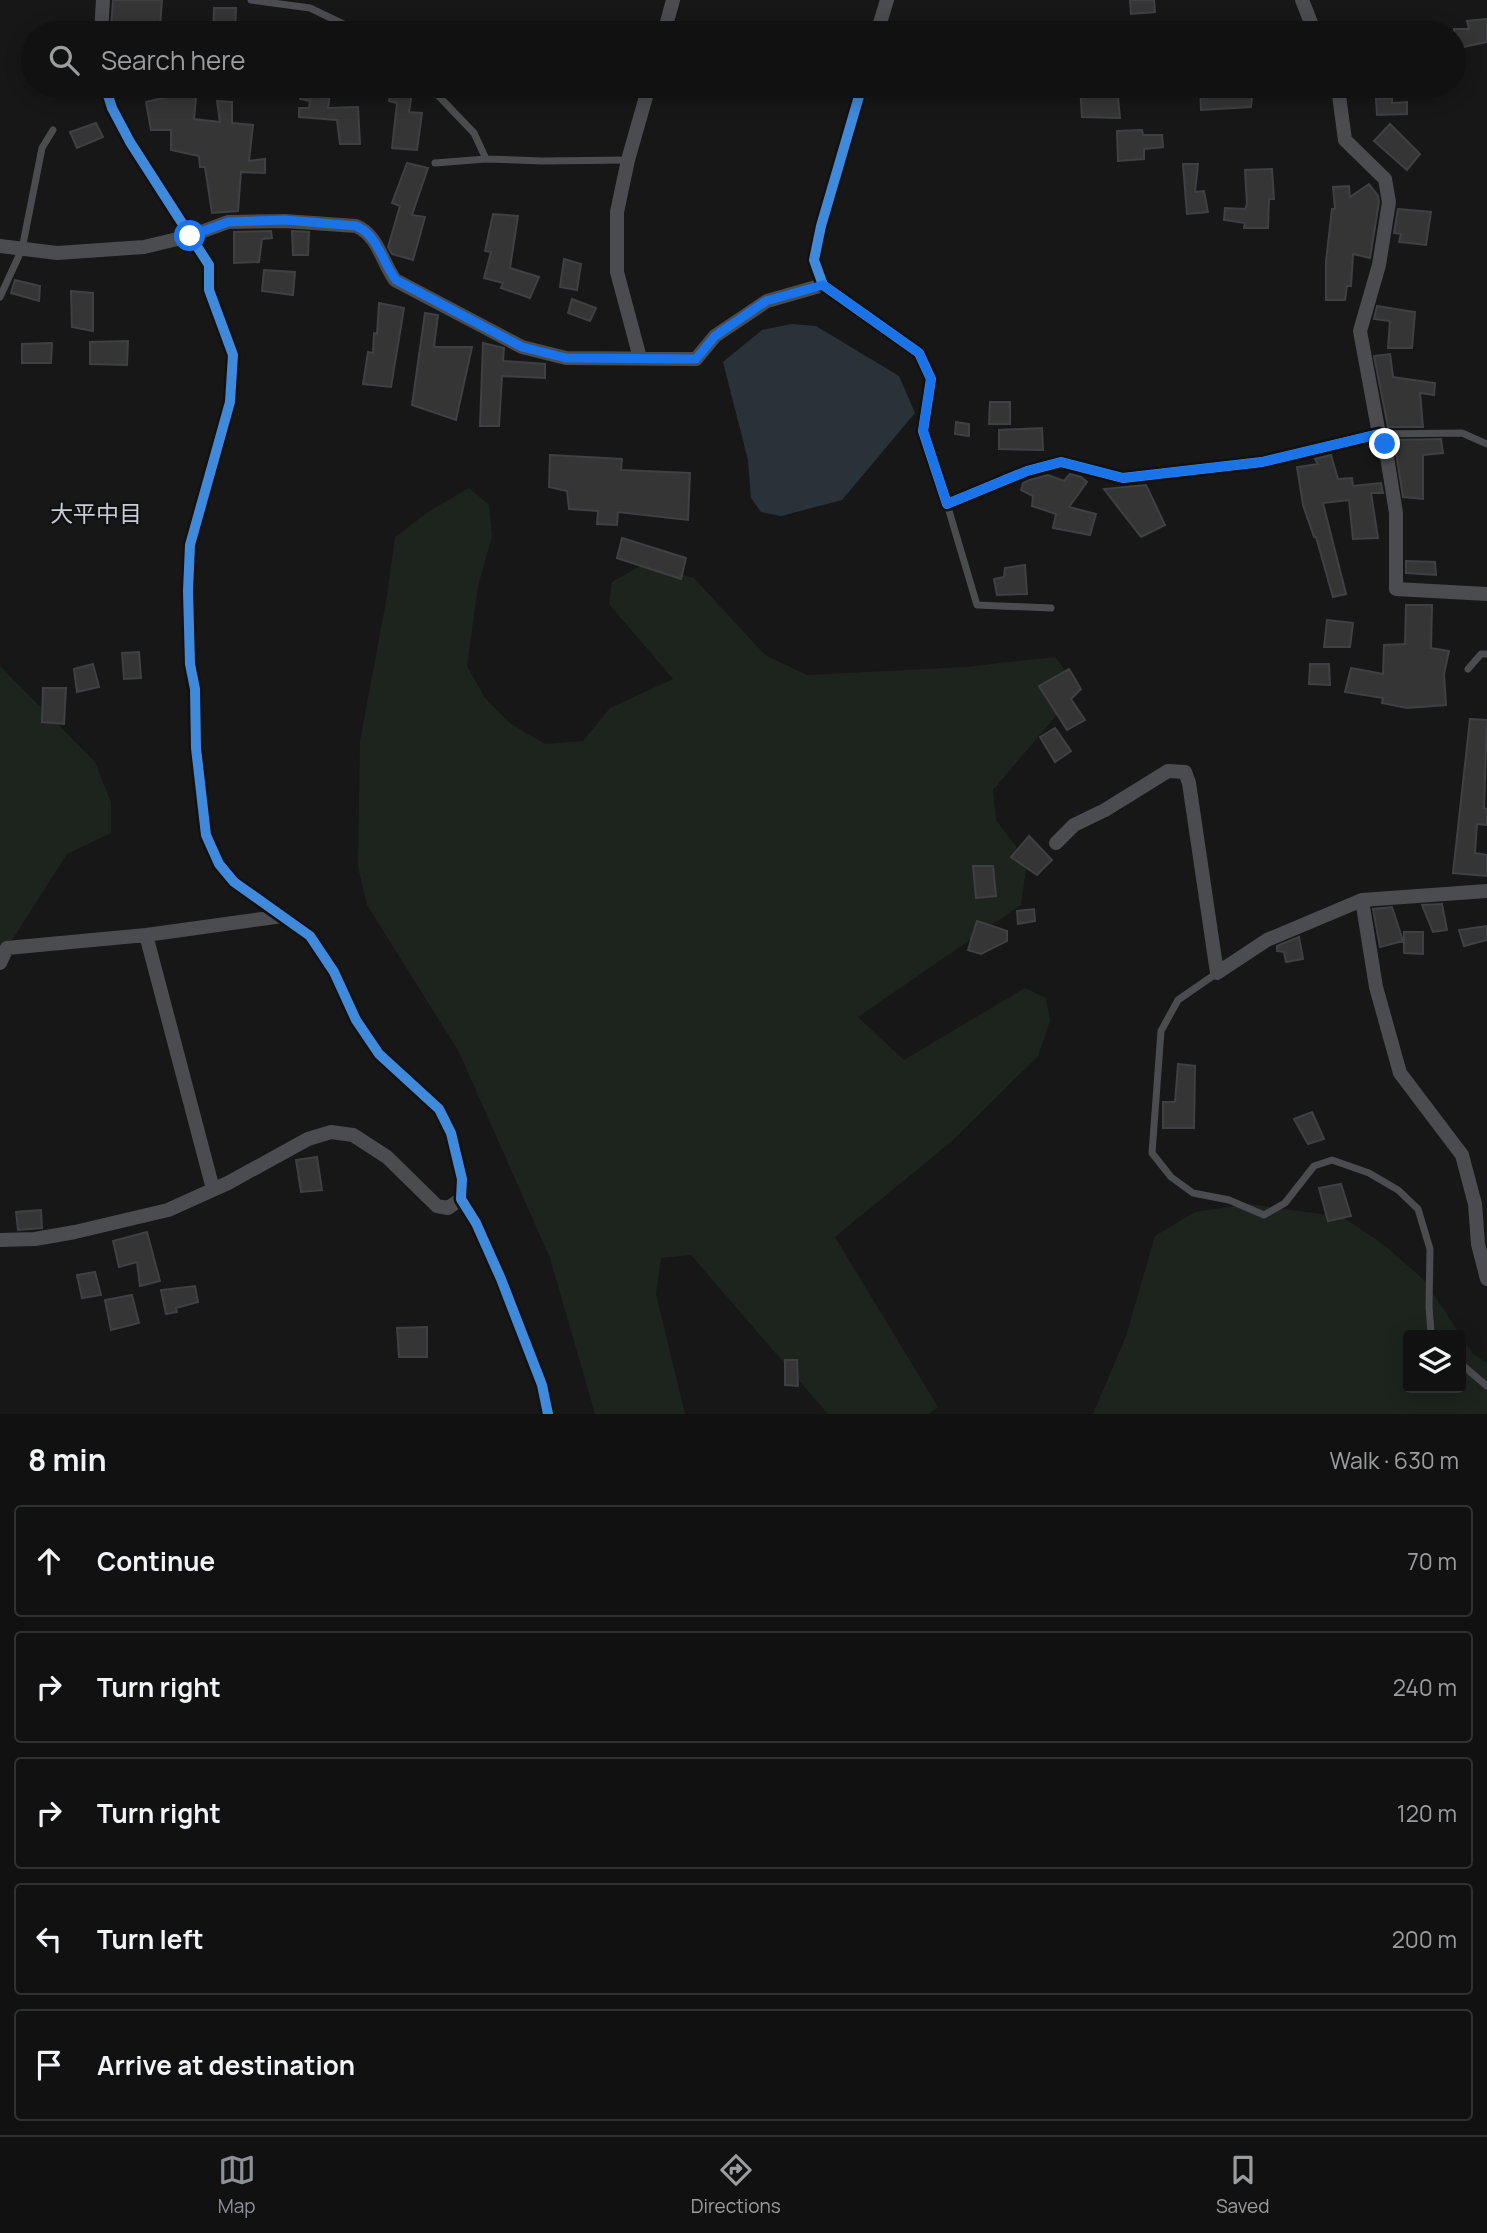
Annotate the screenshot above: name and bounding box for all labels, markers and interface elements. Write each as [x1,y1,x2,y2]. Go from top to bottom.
search box [21,21,1466,98]
icon: search [45,41,83,79]
text: Search here [101,42,246,78]
route start [174,220,205,251]
route end [1369,428,1400,459]
district label: 大平中目 [50,497,142,529]
map controls [1403,1330,1466,1393]
button: layers [1403,1330,1466,1393]
text: 8 min [28,1439,107,1480]
text: Walk · 630 m [1329,1444,1459,1476]
icon: ahead [30,1542,68,1580]
text: Continue [97,1543,215,1579]
text: 70 m [1407,1545,1457,1577]
icon: right [30,1668,68,1706]
text: Turn right [97,1669,221,1705]
text: 240 m [1393,1671,1457,1703]
icon: right [30,1794,68,1832]
text: Turn right [97,1795,221,1831]
text: 120 m [1397,1797,1457,1829]
icon: left [30,1920,68,1958]
text: Turn left [97,1921,204,1957]
text: 200 m [1392,1923,1457,1955]
icon: arrive [30,2046,68,2084]
text: Arrive at destination [97,2047,355,2083]
tab: Map [218,2151,256,2219]
tab: Directions [691,2151,781,2219]
tab: Saved [1216,2151,1269,2219]

